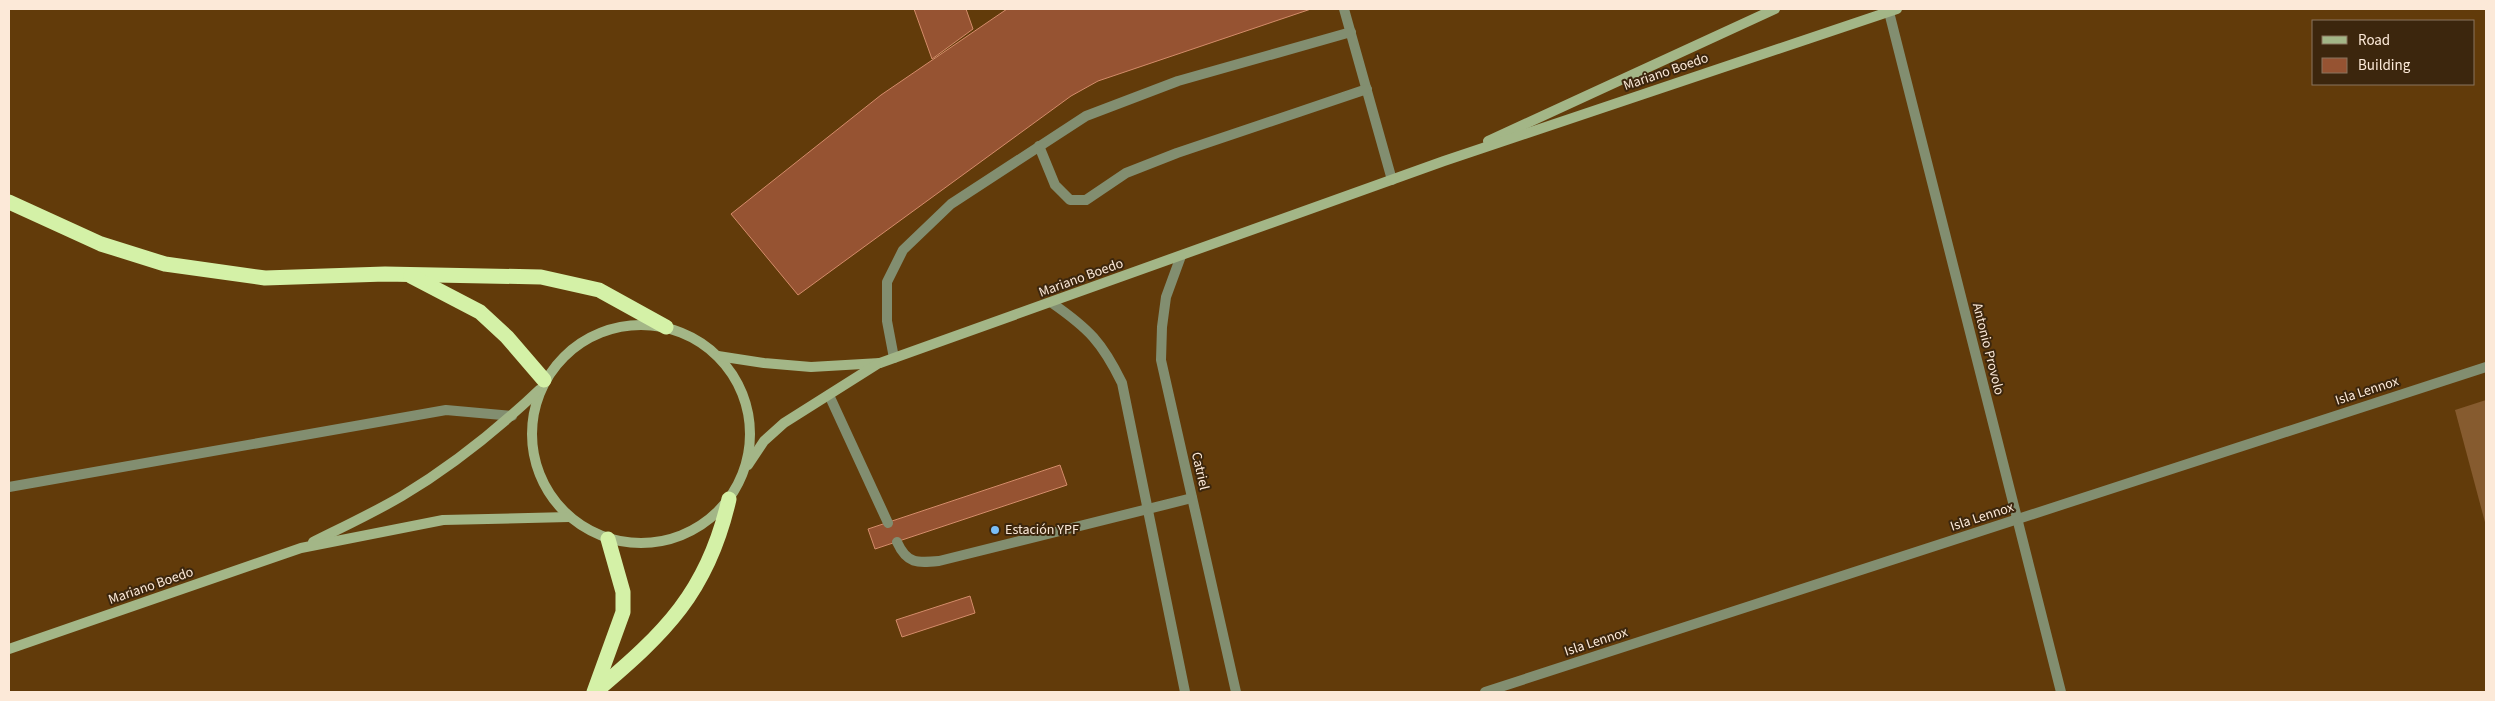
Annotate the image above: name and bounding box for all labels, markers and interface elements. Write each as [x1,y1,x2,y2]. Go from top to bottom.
legend [2312,20,2475,85]
text: Road [2358,30,2390,51]
street label: Mariano Boedo [1621,48,1711,96]
text: Building [2358,55,2411,76]
street label: Mariano Boedo [1036,253,1126,303]
street label: Antonio Provolo [1967,301,2009,397]
street label: Isla Lennox [2333,371,2402,411]
street label: Catriel [1186,450,1214,492]
street label: Isla Lennox [1948,497,2017,537]
place label: Estación YPF [1005,520,1079,540]
marker: Estación YPF [989,524,1001,536]
street label: Mariano Boedo [106,562,196,610]
street label: Isla Lennox [1562,622,1631,662]

